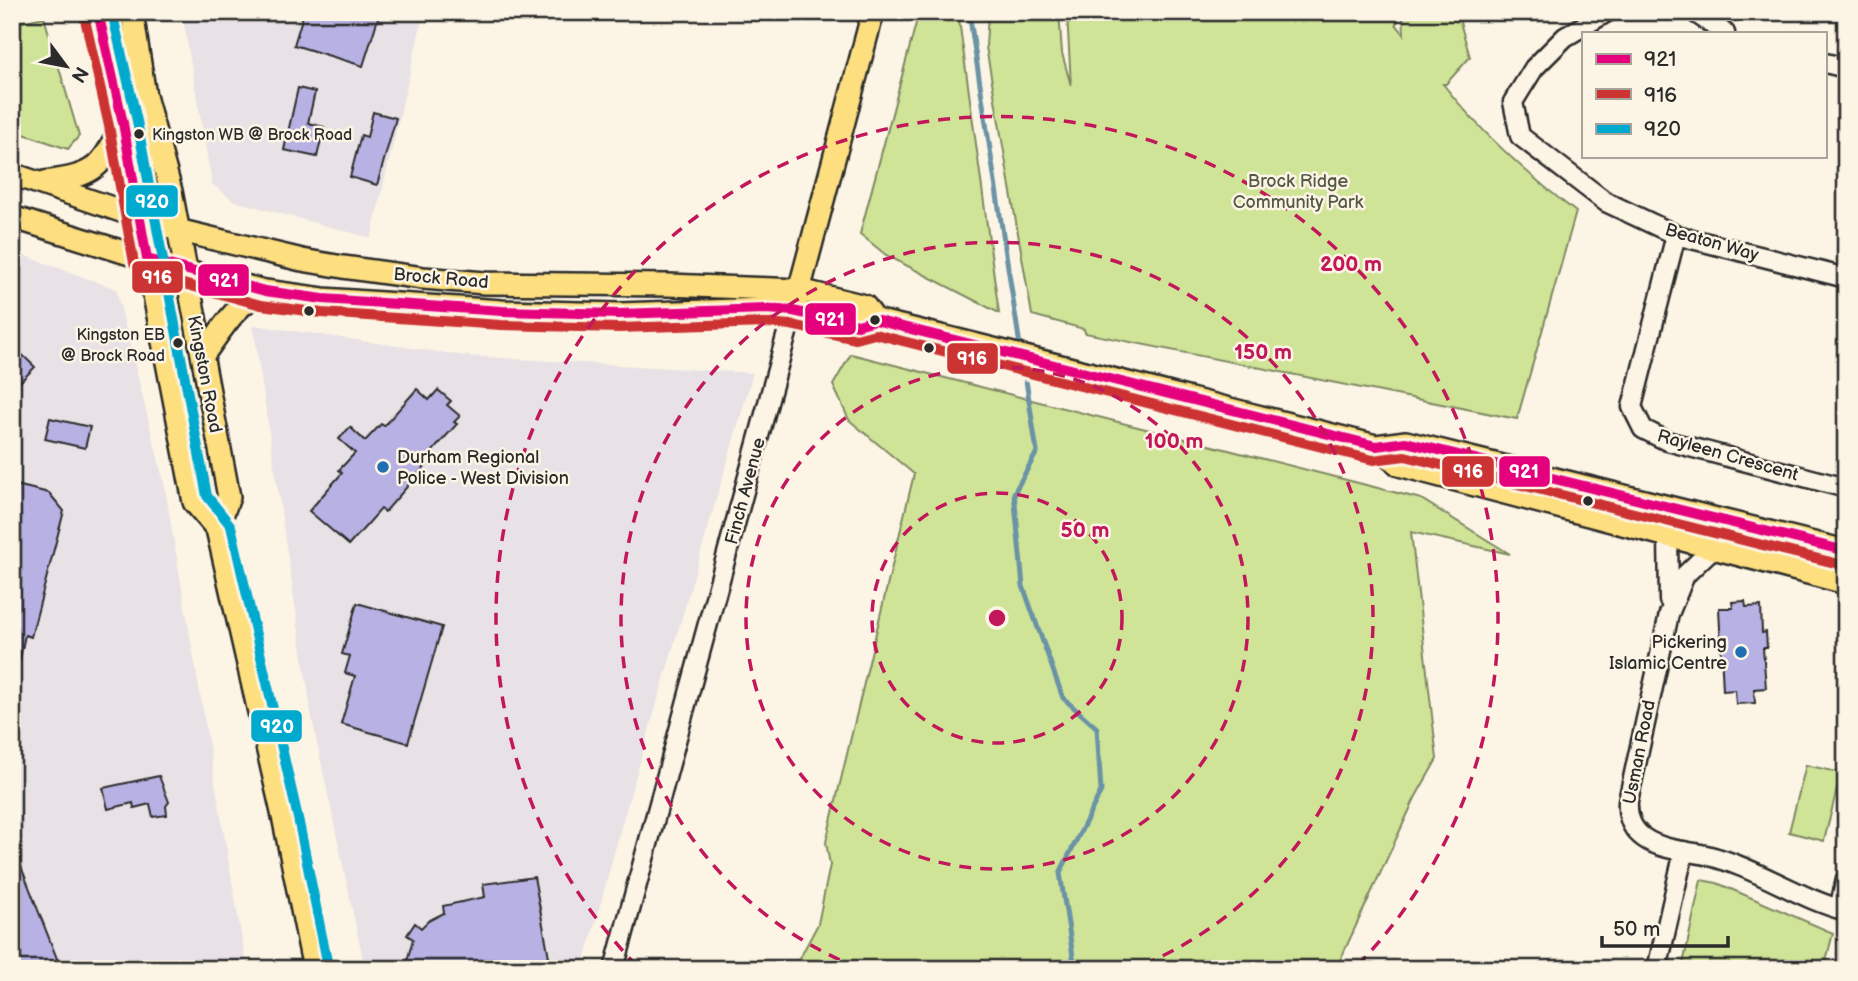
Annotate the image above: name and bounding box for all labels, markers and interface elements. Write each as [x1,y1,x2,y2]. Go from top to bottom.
north arrow [32,32,102,102]
legend [1582,32,1826,158]
text: 921 [1644,47,1676,72]
text: N [66,62,93,86]
text: 916 [1644,83,1677,108]
text: 920 [1644,117,1681,142]
place label: Kingston WB @ Brock Road [152,126,352,145]
marker: Kingston WB @ Brock Road [132,127,146,141]
park label: Brock Ridge Community Park [1233,171,1363,213]
line badge: 920 [125,184,179,218]
text: 920 [135,191,169,214]
street label: Beaton Way [1663,219,1762,266]
text: 200 m [1320,252,1382,277]
line badge: 916 [131,260,184,294]
line badge: 921 [197,263,250,297]
street label: Brock Road [392,264,489,293]
text: 916 [142,267,172,290]
text: 921 [209,270,239,293]
line badge: 921 [804,302,857,336]
unlabelled marker [302,304,316,318]
text: 921 [815,309,845,332]
unlabelled marker [868,313,882,327]
street label: Kingston Road [183,314,226,435]
place label: Kingston EB @ Brock Road [61,326,165,366]
marker: Kingston EB @ Brock Road [171,336,185,350]
text: 150 m [1234,340,1292,365]
unlabelled marker [922,341,936,355]
line badge: 916 [946,342,999,375]
text: 916 [957,348,987,371]
street label: Rayleen Crescent [1655,425,1801,486]
text: 100 m [1145,429,1203,454]
street label: Finch Avenue [721,435,770,547]
place label: Durham Regional Police - West Division [397,447,569,489]
line badge: 916 [1441,455,1495,488]
line badge: 921 [1498,455,1551,488]
marker: Durham Regional Police - West Division [375,459,391,475]
text: 916 [1453,461,1483,484]
text: 921 [1509,461,1539,484]
unlabelled marker [1581,494,1595,508]
text: 50 m [1061,518,1109,543]
centre of rings [985,606,1009,630]
place label: Pickering Islamic Centre [1609,632,1727,674]
marker: Pickering Islamic Centre [1733,644,1749,660]
street label: Usman Road [1619,698,1660,806]
line badge: 920 [250,709,303,743]
text: 920 [260,716,294,739]
scale bar [1602,904,1728,948]
text: 50 m [1613,917,1660,942]

